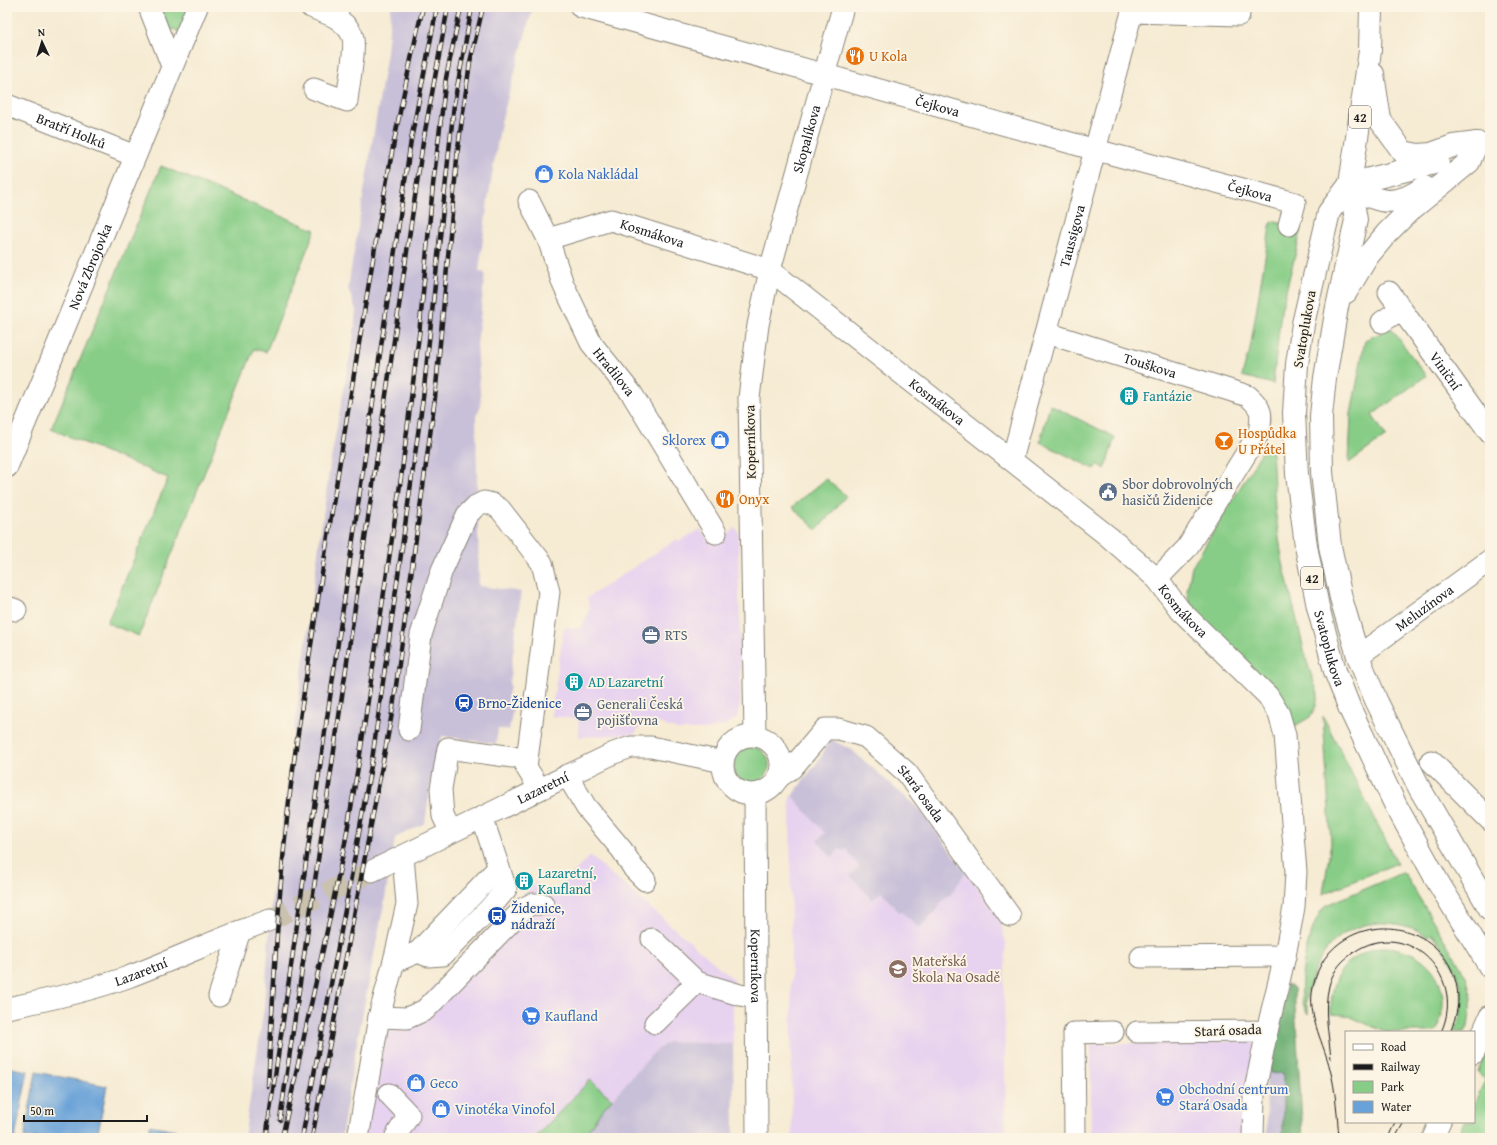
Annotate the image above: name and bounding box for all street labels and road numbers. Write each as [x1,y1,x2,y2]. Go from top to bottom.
street label: Čejkova [913,90,962,122]
street label: Skopalíkova [787,102,825,175]
road number: 42 [1349,106,1371,128]
street label: Bratří Holků [33,108,109,154]
street label: Čejkova [1226,176,1275,207]
street label: Taussigova [1054,202,1090,269]
street label: Kosmákova [618,214,687,253]
street label: Nová Zbrojovka [63,220,117,313]
street label: Svatoplukova [1287,288,1321,369]
street label: Hradilova [588,343,640,400]
street label: Touškova [1121,348,1179,383]
street label: Viniční [1425,348,1467,395]
street label: Kosmákova [905,373,969,430]
street label: Koperníkova [739,404,761,479]
road number: 42 [1301,567,1323,589]
street label: Kosmákova [1154,580,1213,642]
street label: Meluzínova [1391,580,1458,636]
street label: Svatoplukova [1309,608,1350,690]
street label: Stará osada [893,759,949,826]
street label: Lazaretní [514,766,573,809]
street label: Koperníkova [746,929,766,1004]
street label: Lazaretní [112,952,171,991]
street label: Stará osada [1194,1019,1262,1041]

